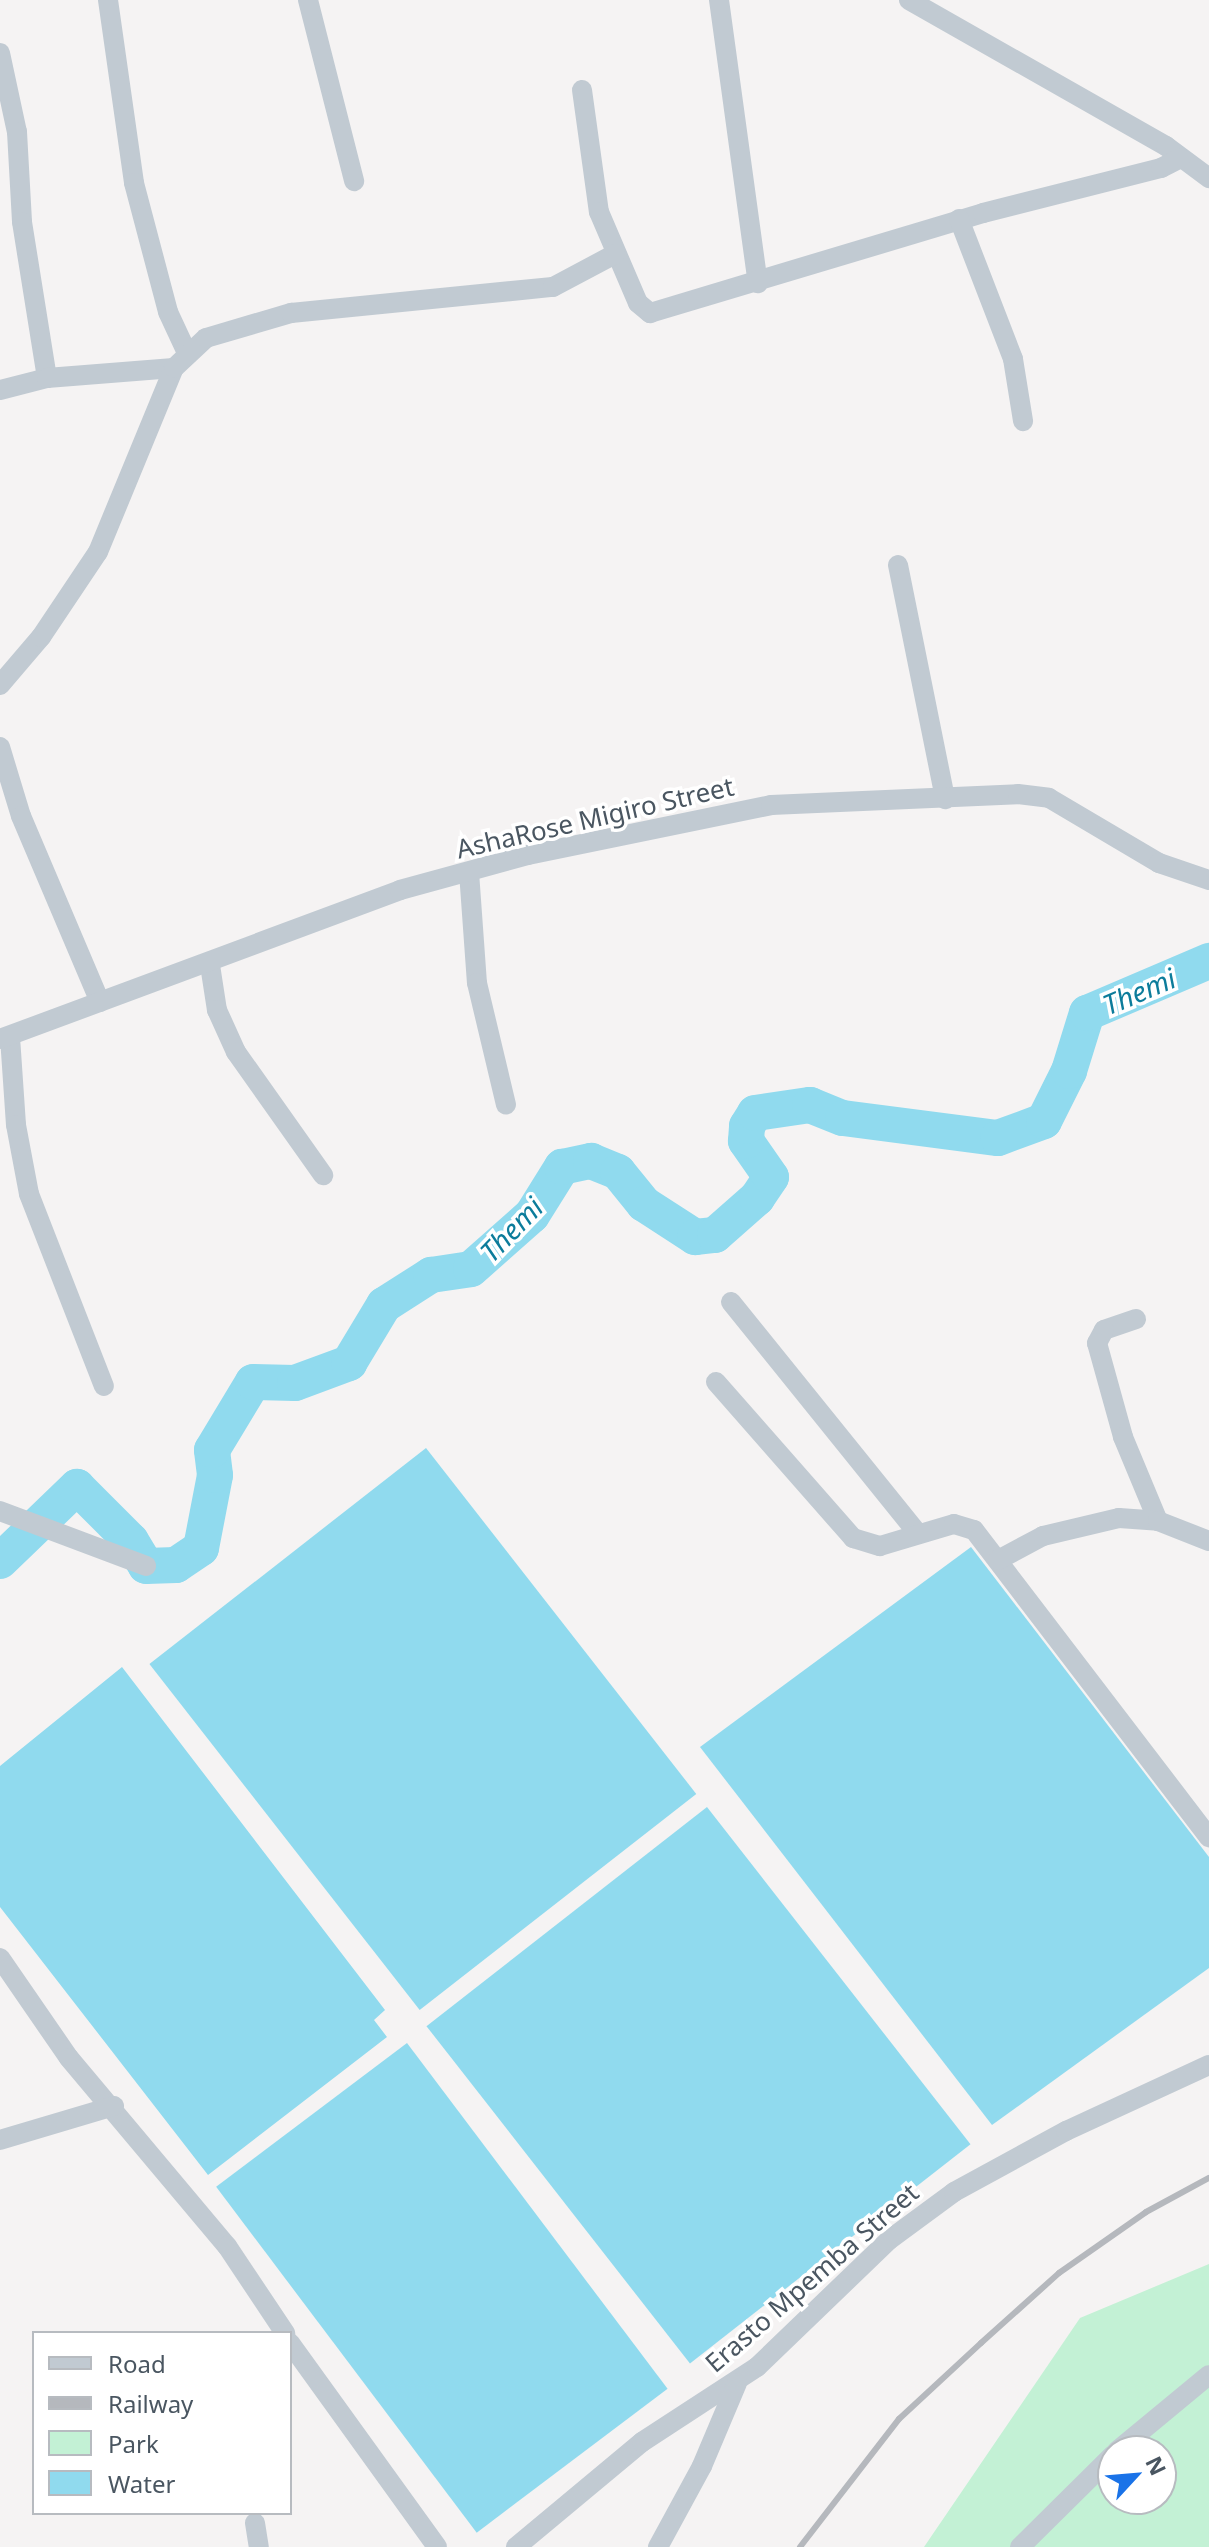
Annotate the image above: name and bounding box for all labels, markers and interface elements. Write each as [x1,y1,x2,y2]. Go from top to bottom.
street label: AshaRose Migiro Street [453,771,737,865]
water label: Themi [1097,961,1181,1021]
water label: Themi [473,1190,549,1268]
street label: Erasto Mpemba Street [699,2177,925,2379]
legend [32,2331,292,2515]
text: Road [108,2347,166,2380]
text: Railway [108,2387,193,2420]
text: Park [108,2427,159,2460]
north arrow [1097,2435,1177,2515]
text: N [1139,2451,1174,2480]
text: Water [108,2467,175,2500]

